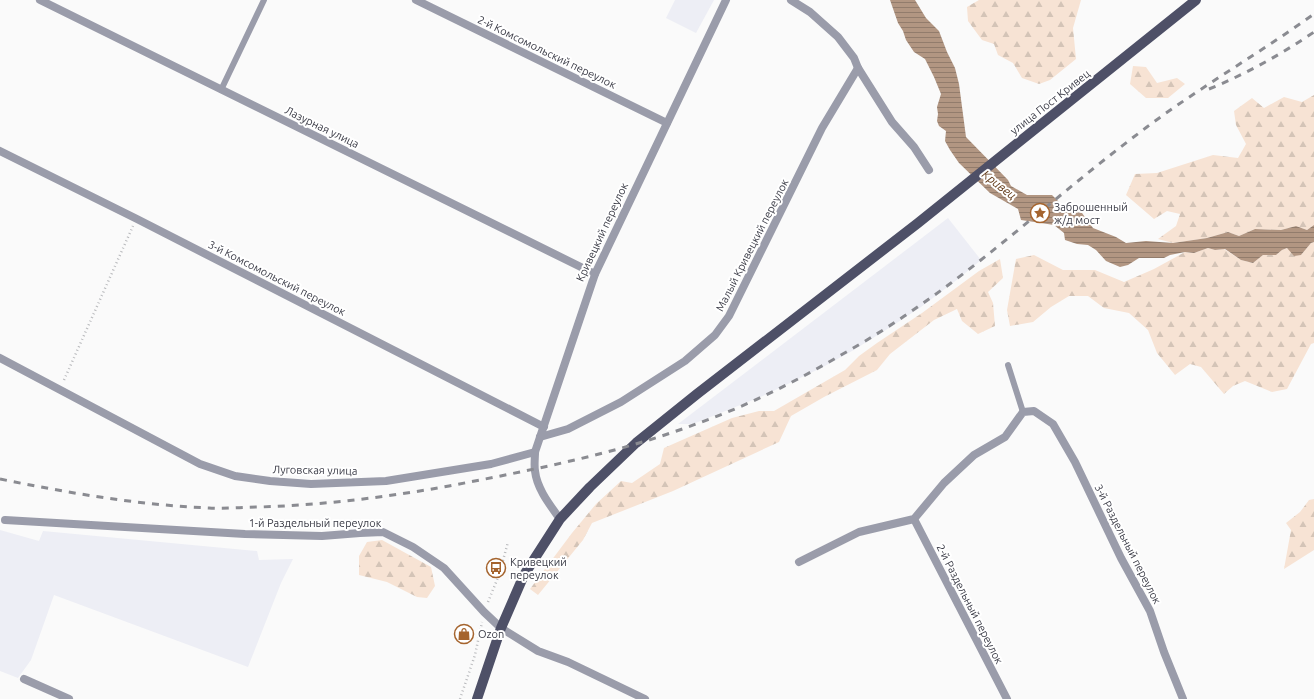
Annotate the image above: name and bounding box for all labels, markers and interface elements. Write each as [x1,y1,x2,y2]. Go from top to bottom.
street label: 2-й Комсомольский переулок [476,13,618,91]
street label: улица Пост Кривец [1008,67,1093,137]
street label: Лазурная улица [283,104,361,150]
water label: Кривец [980,167,1019,202]
street label: Малый Кривецкий переулок [713,177,791,313]
street label: Кривецкий переулок [574,180,630,283]
place label: Заброшенный ж/д мост [1054,201,1128,226]
place icon: Заброшенный ж/д мост [1029,202,1051,224]
street label: 3-й Комсомольский переулок [206,238,348,318]
street label: Луговская улица [272,463,358,477]
street label: 3-й Раздельный переулок [1093,482,1164,606]
street label: 1-й Раздельный переулок [249,517,382,529]
street label: 2-й Раздельный переулок [935,542,1006,666]
place label: Кривецкий переулок [510,556,567,581]
bus stop icon: Кривецкий переулок [485,557,507,579]
shop icon: Ozon [453,623,475,645]
place label: Ozon [478,628,504,640]

